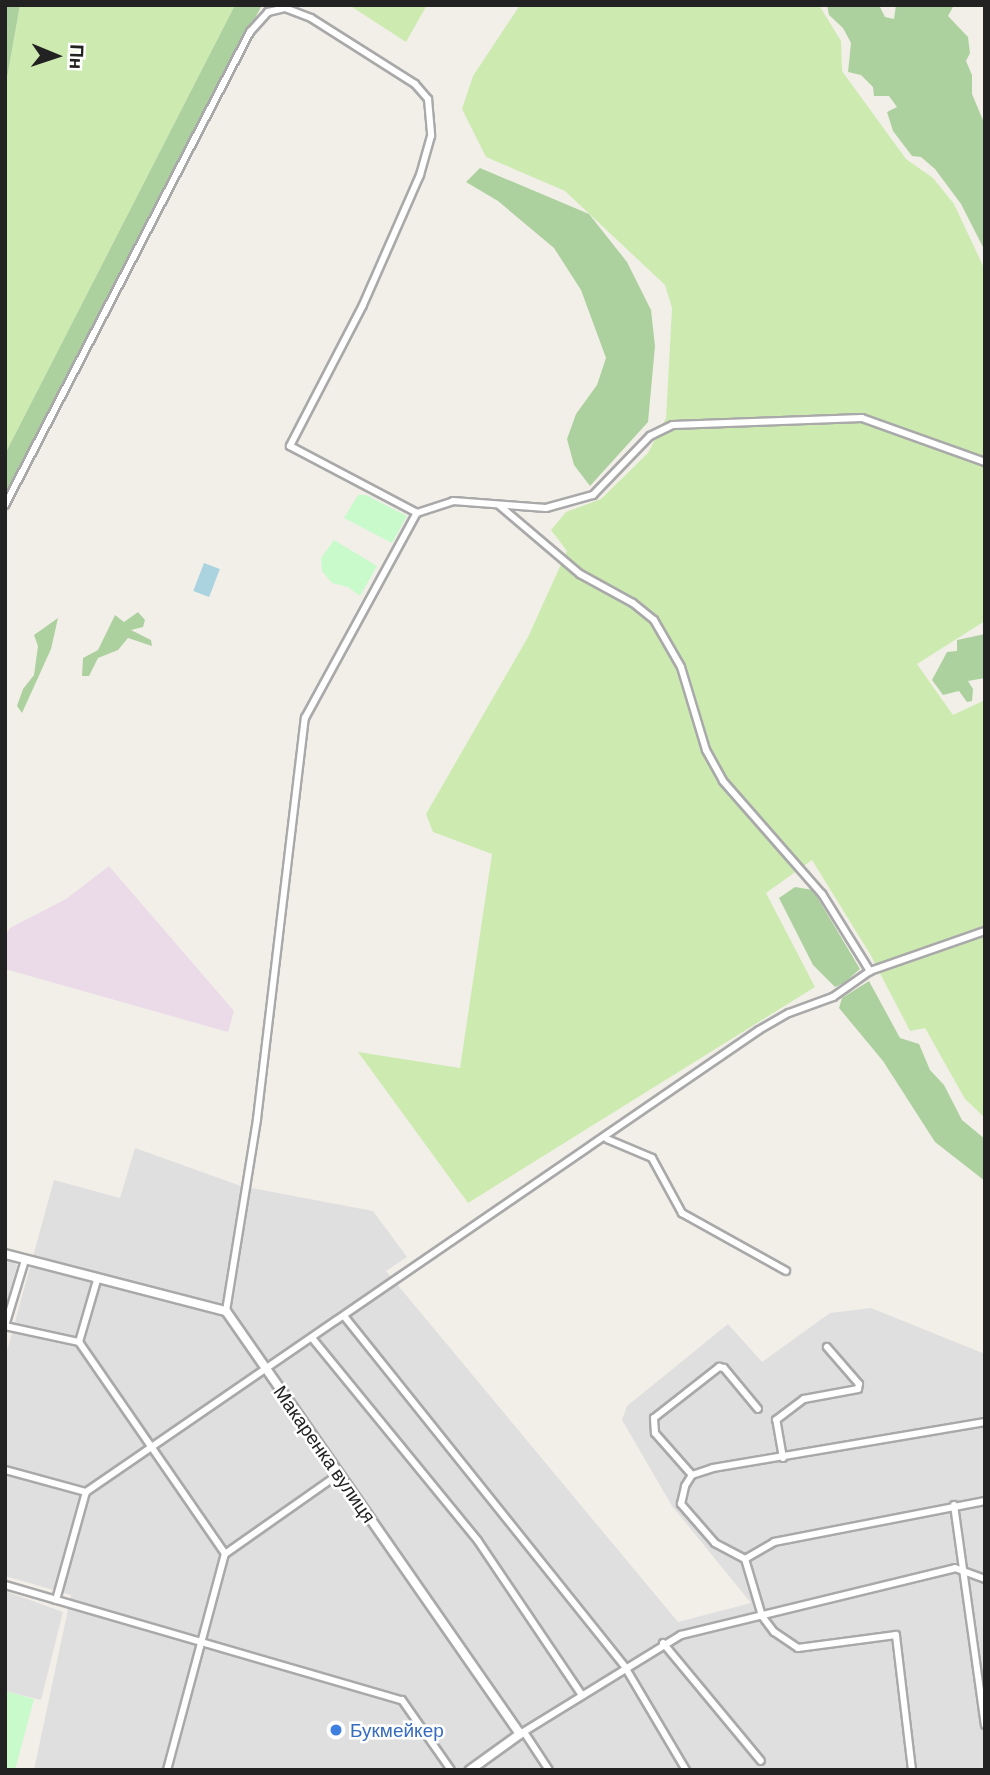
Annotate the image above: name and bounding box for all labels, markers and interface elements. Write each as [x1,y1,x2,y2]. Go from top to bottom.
north arrow [21,21,91,91]
text: Пн [66,44,89,70]
street label: Макаренка вулиця [269,1381,381,1527]
place label: Букмейкер [350,1719,444,1741]
marker: Букмейкер [328,1722,344,1738]

